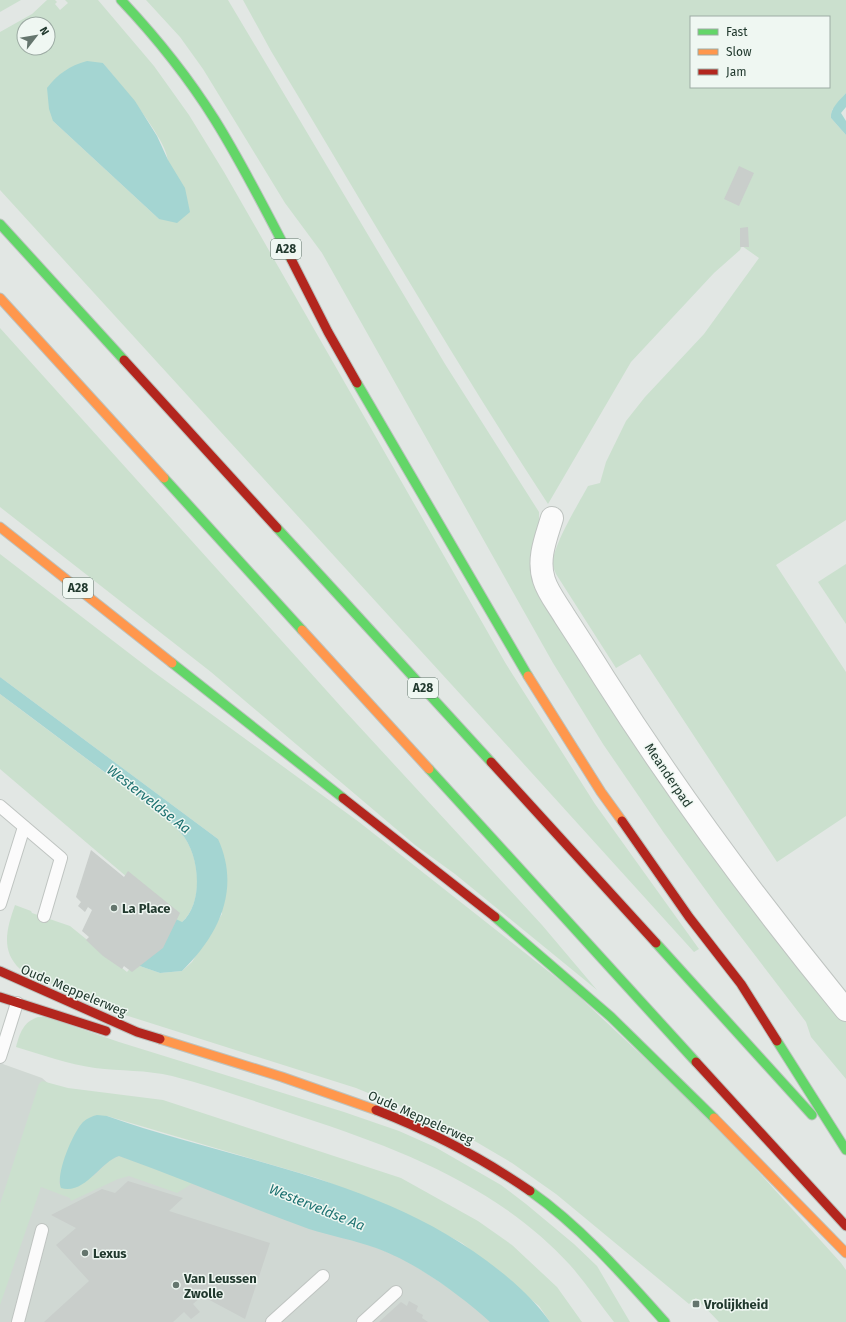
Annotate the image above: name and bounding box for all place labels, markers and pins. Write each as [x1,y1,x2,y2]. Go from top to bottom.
place label: La Place [122,901,170,916]
marker: La Place [109,903,119,913]
place label: Lexus [93,1246,127,1261]
marker: Lexus [80,1248,90,1258]
place label: Van Leussen Zwolle [183,1271,257,1301]
marker: Van Leussen Zwolle [171,1280,181,1290]
place label: Vrolijkheid [703,1297,768,1312]
marker: Vrolijkheid [691,1299,701,1309]

